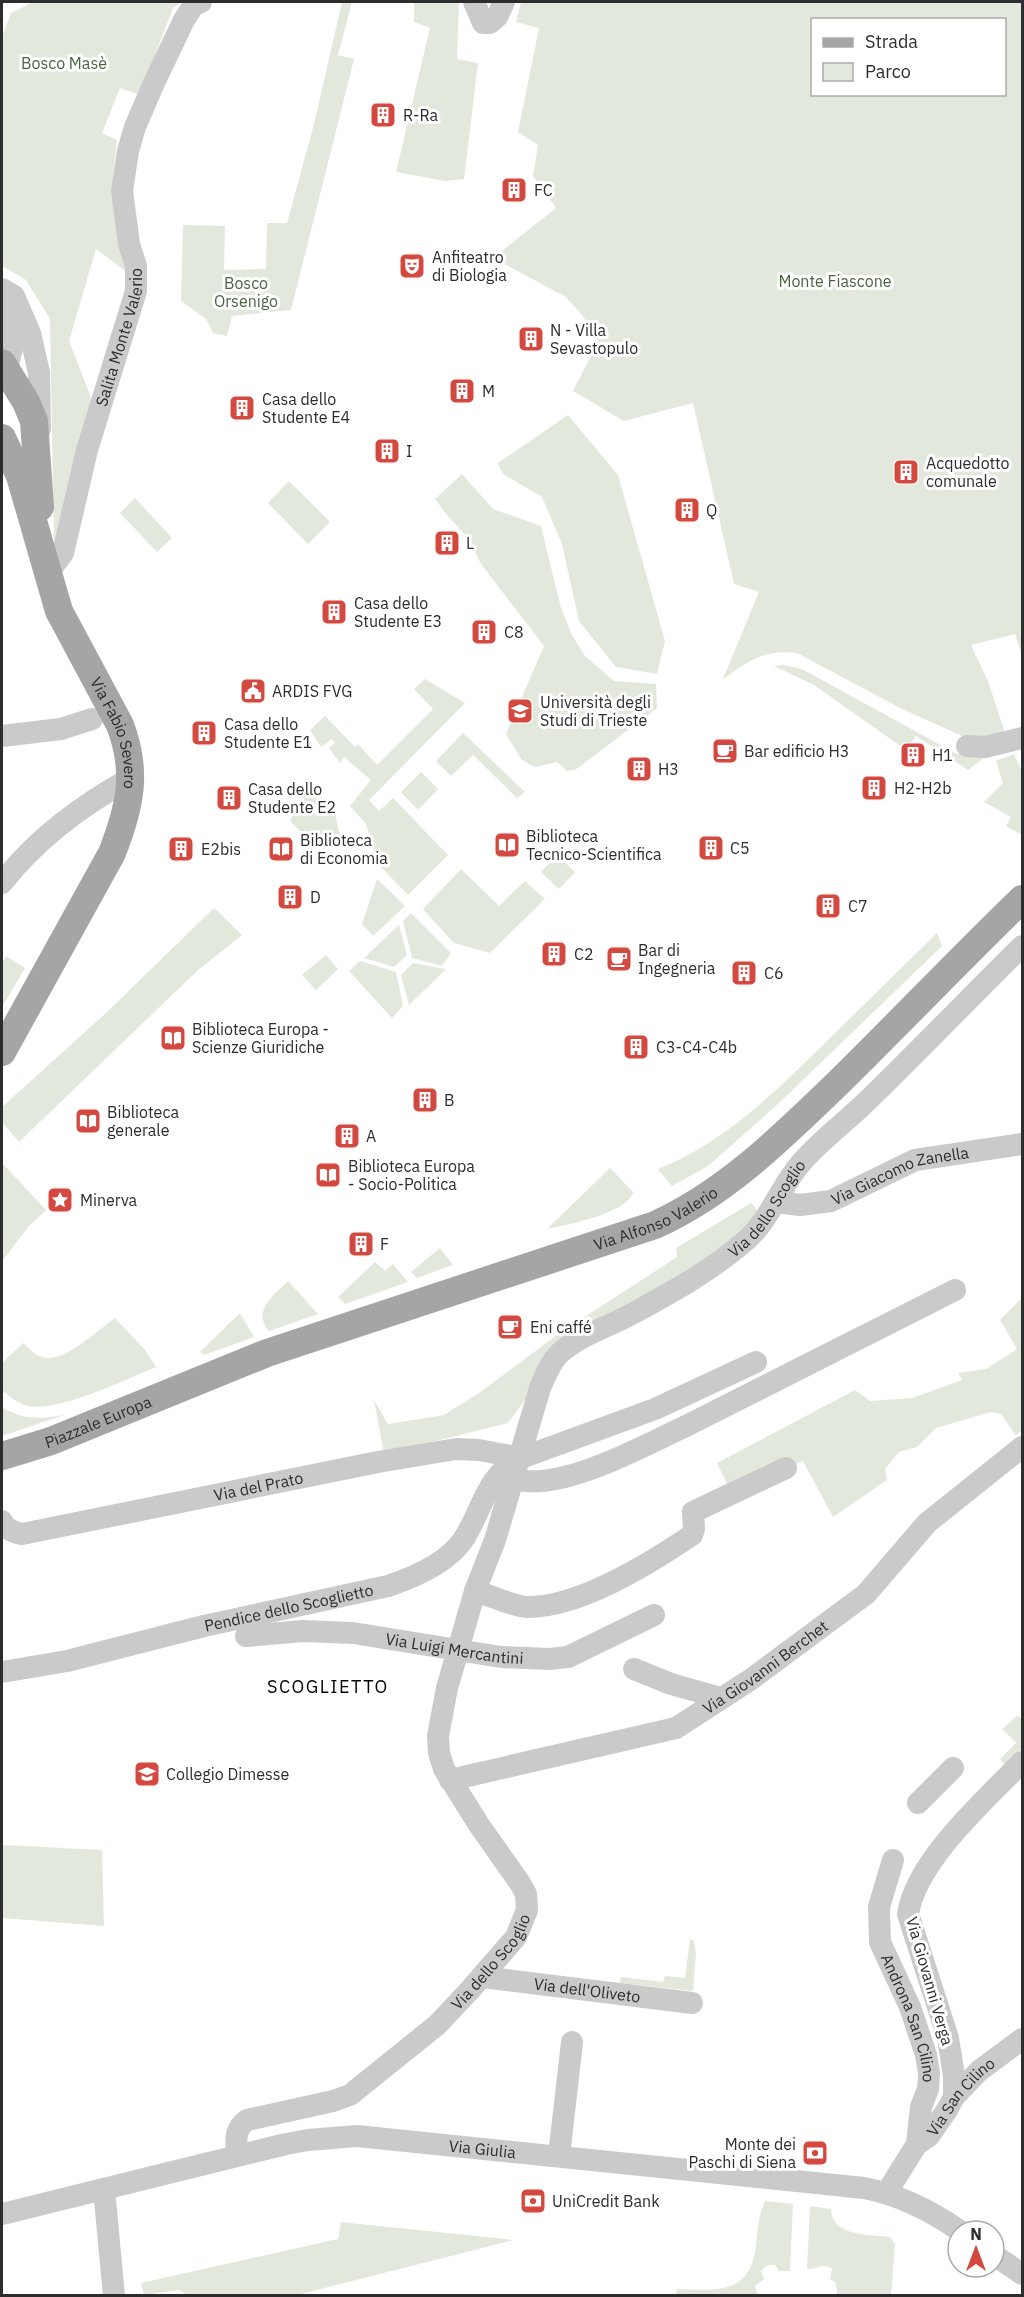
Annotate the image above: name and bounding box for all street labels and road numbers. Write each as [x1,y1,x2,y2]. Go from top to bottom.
street label: Salita Monte Valerio [91,268,147,409]
street label: Via Fabio Severo [86,674,140,790]
street label: Via Giacomo Zanella [828,1142,971,1209]
street label: Via dello Scoglio [724,1155,810,1261]
street label: Via Alfonso Valerio [591,1182,721,1255]
street label: Piazzale Europa [42,1391,155,1452]
street label: Via del Prato [212,1467,305,1505]
street label: Pendice dello Scoglietto [202,1579,375,1636]
street label: Via Giovanni Berchet [699,1616,832,1718]
street label: Via Luigi Mercantini [384,1628,524,1668]
street label: Via dello Scoglio [447,1911,534,2014]
street label: Via Giovanni Verga [902,1914,958,2048]
street label: Androna San Cilino [877,1950,939,2083]
street label: Via dell'Oliveto [533,1974,642,2007]
street label: Via San Cilino [922,2053,999,2140]
street label: Via Giulia [448,2135,517,2162]

